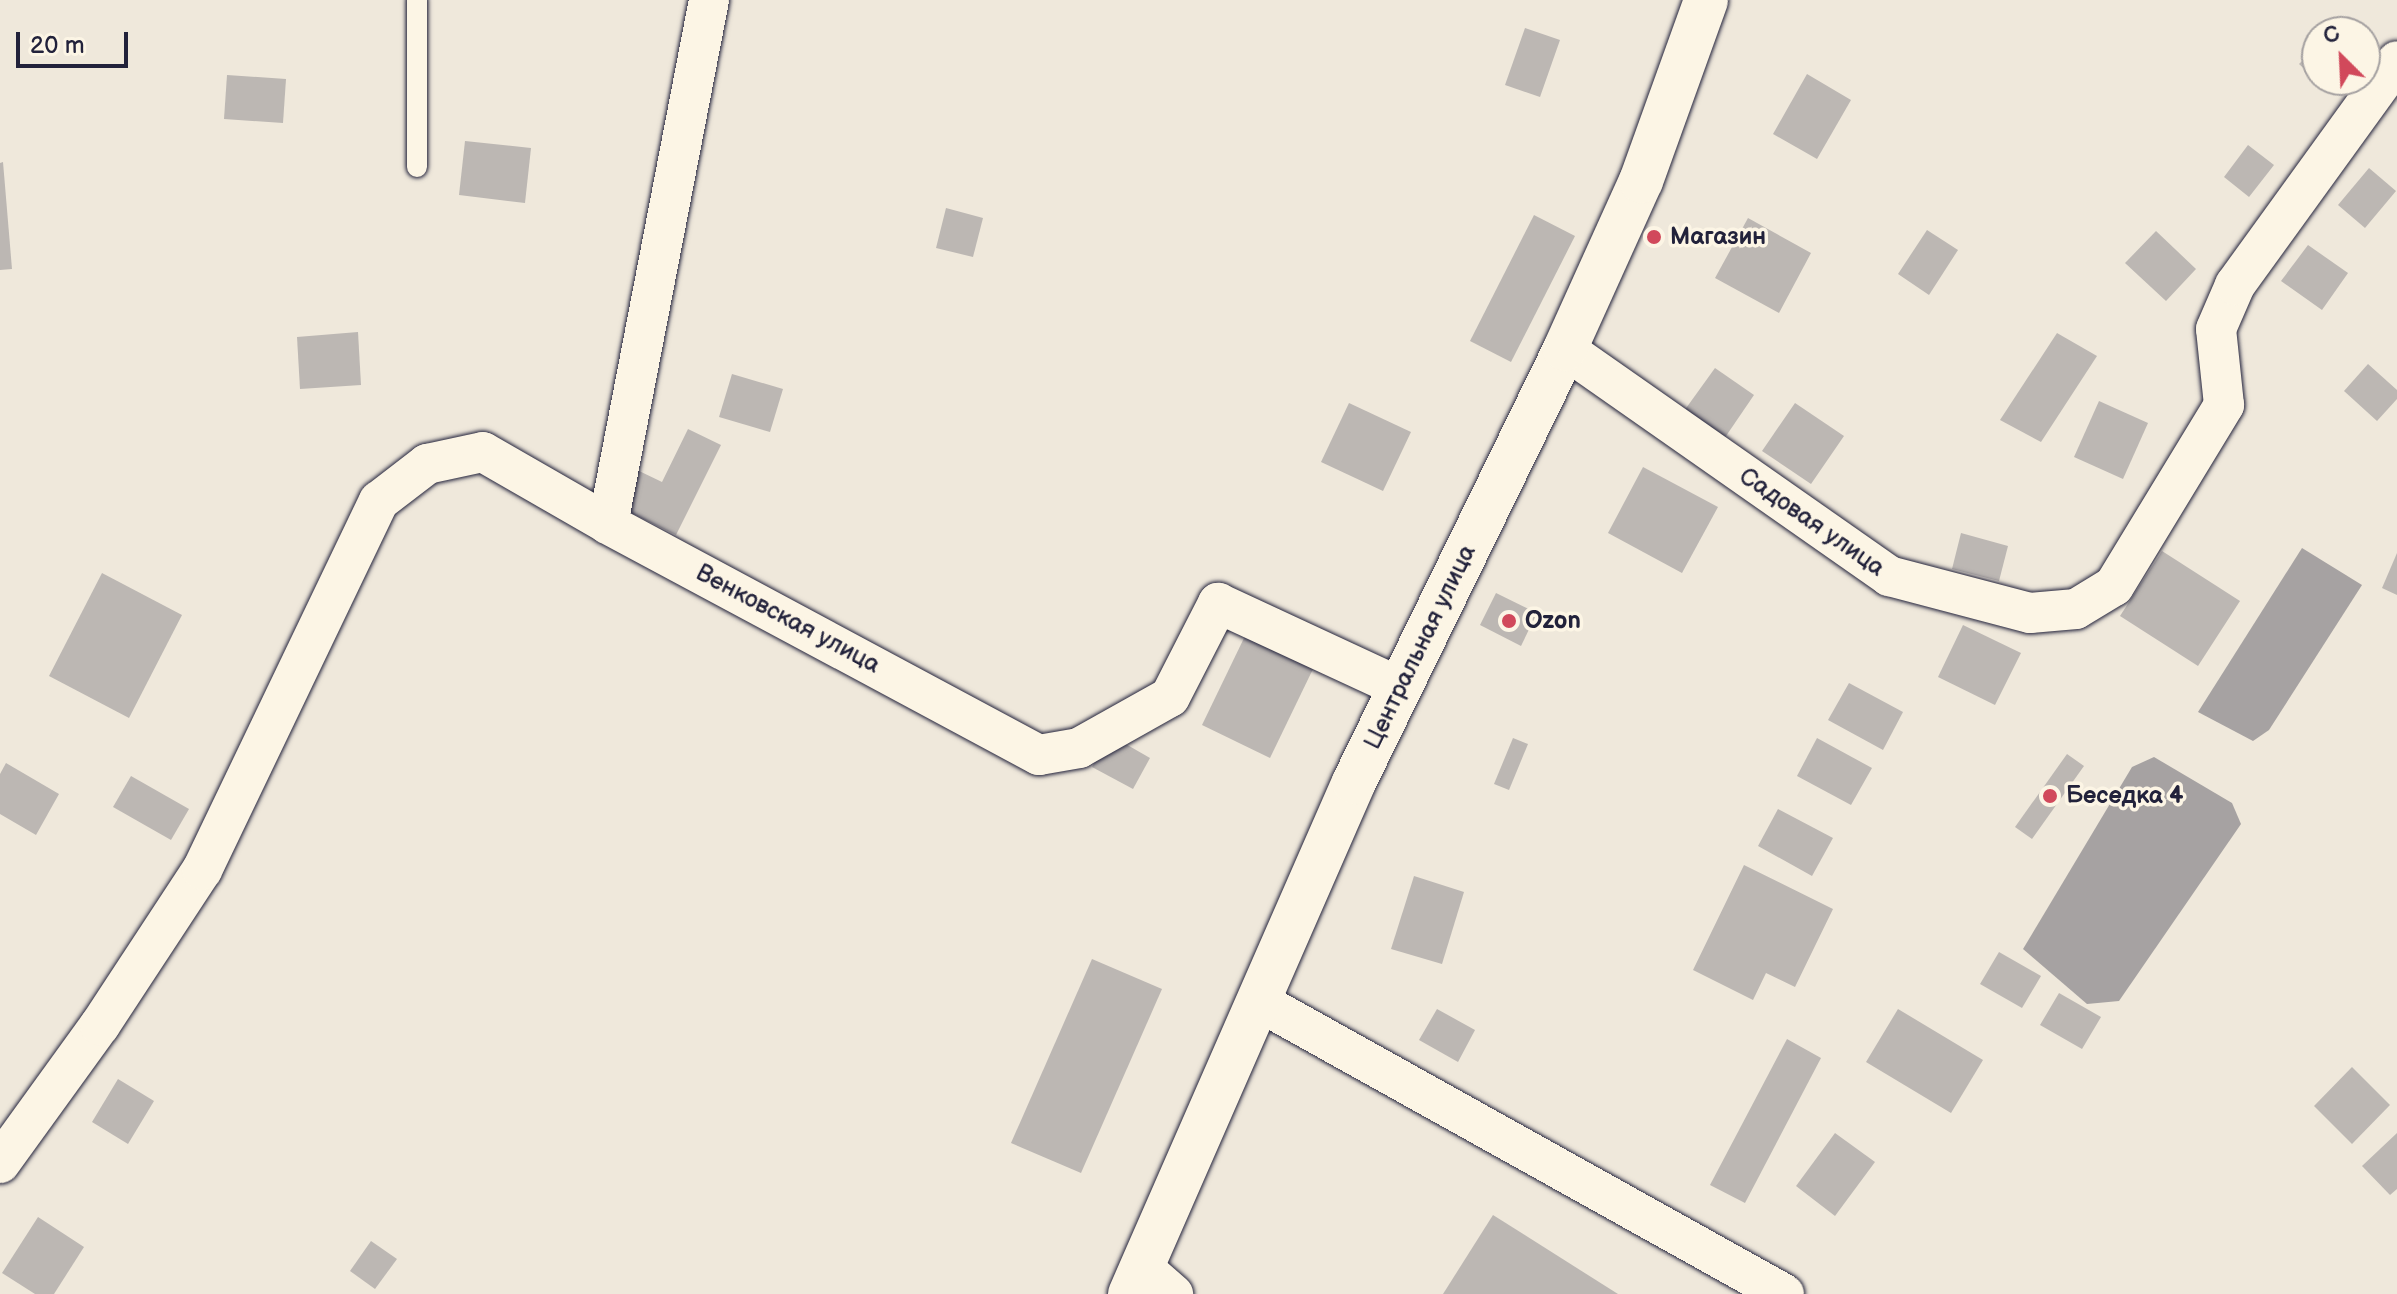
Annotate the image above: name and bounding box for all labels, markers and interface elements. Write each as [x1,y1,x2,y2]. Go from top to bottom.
scale bar [20,16,132,66]
north arrow [2301,16,2381,96]
text: С [2319,20,2344,51]
text: 20 m [30,31,85,60]
place label: Магазин [1670,223,1766,251]
marker: Магазин [1645,228,1663,246]
street label: Садовая улица [1734,461,1890,583]
street label: Центральная улица [1358,540,1482,754]
street label: Венковская улица [691,558,885,680]
place label: Ozon [1525,607,1581,635]
marker: Ozon [1500,612,1518,630]
place label: Беседка 4 [2066,782,2183,810]
marker: Беседка 4 [2041,787,2059,805]

